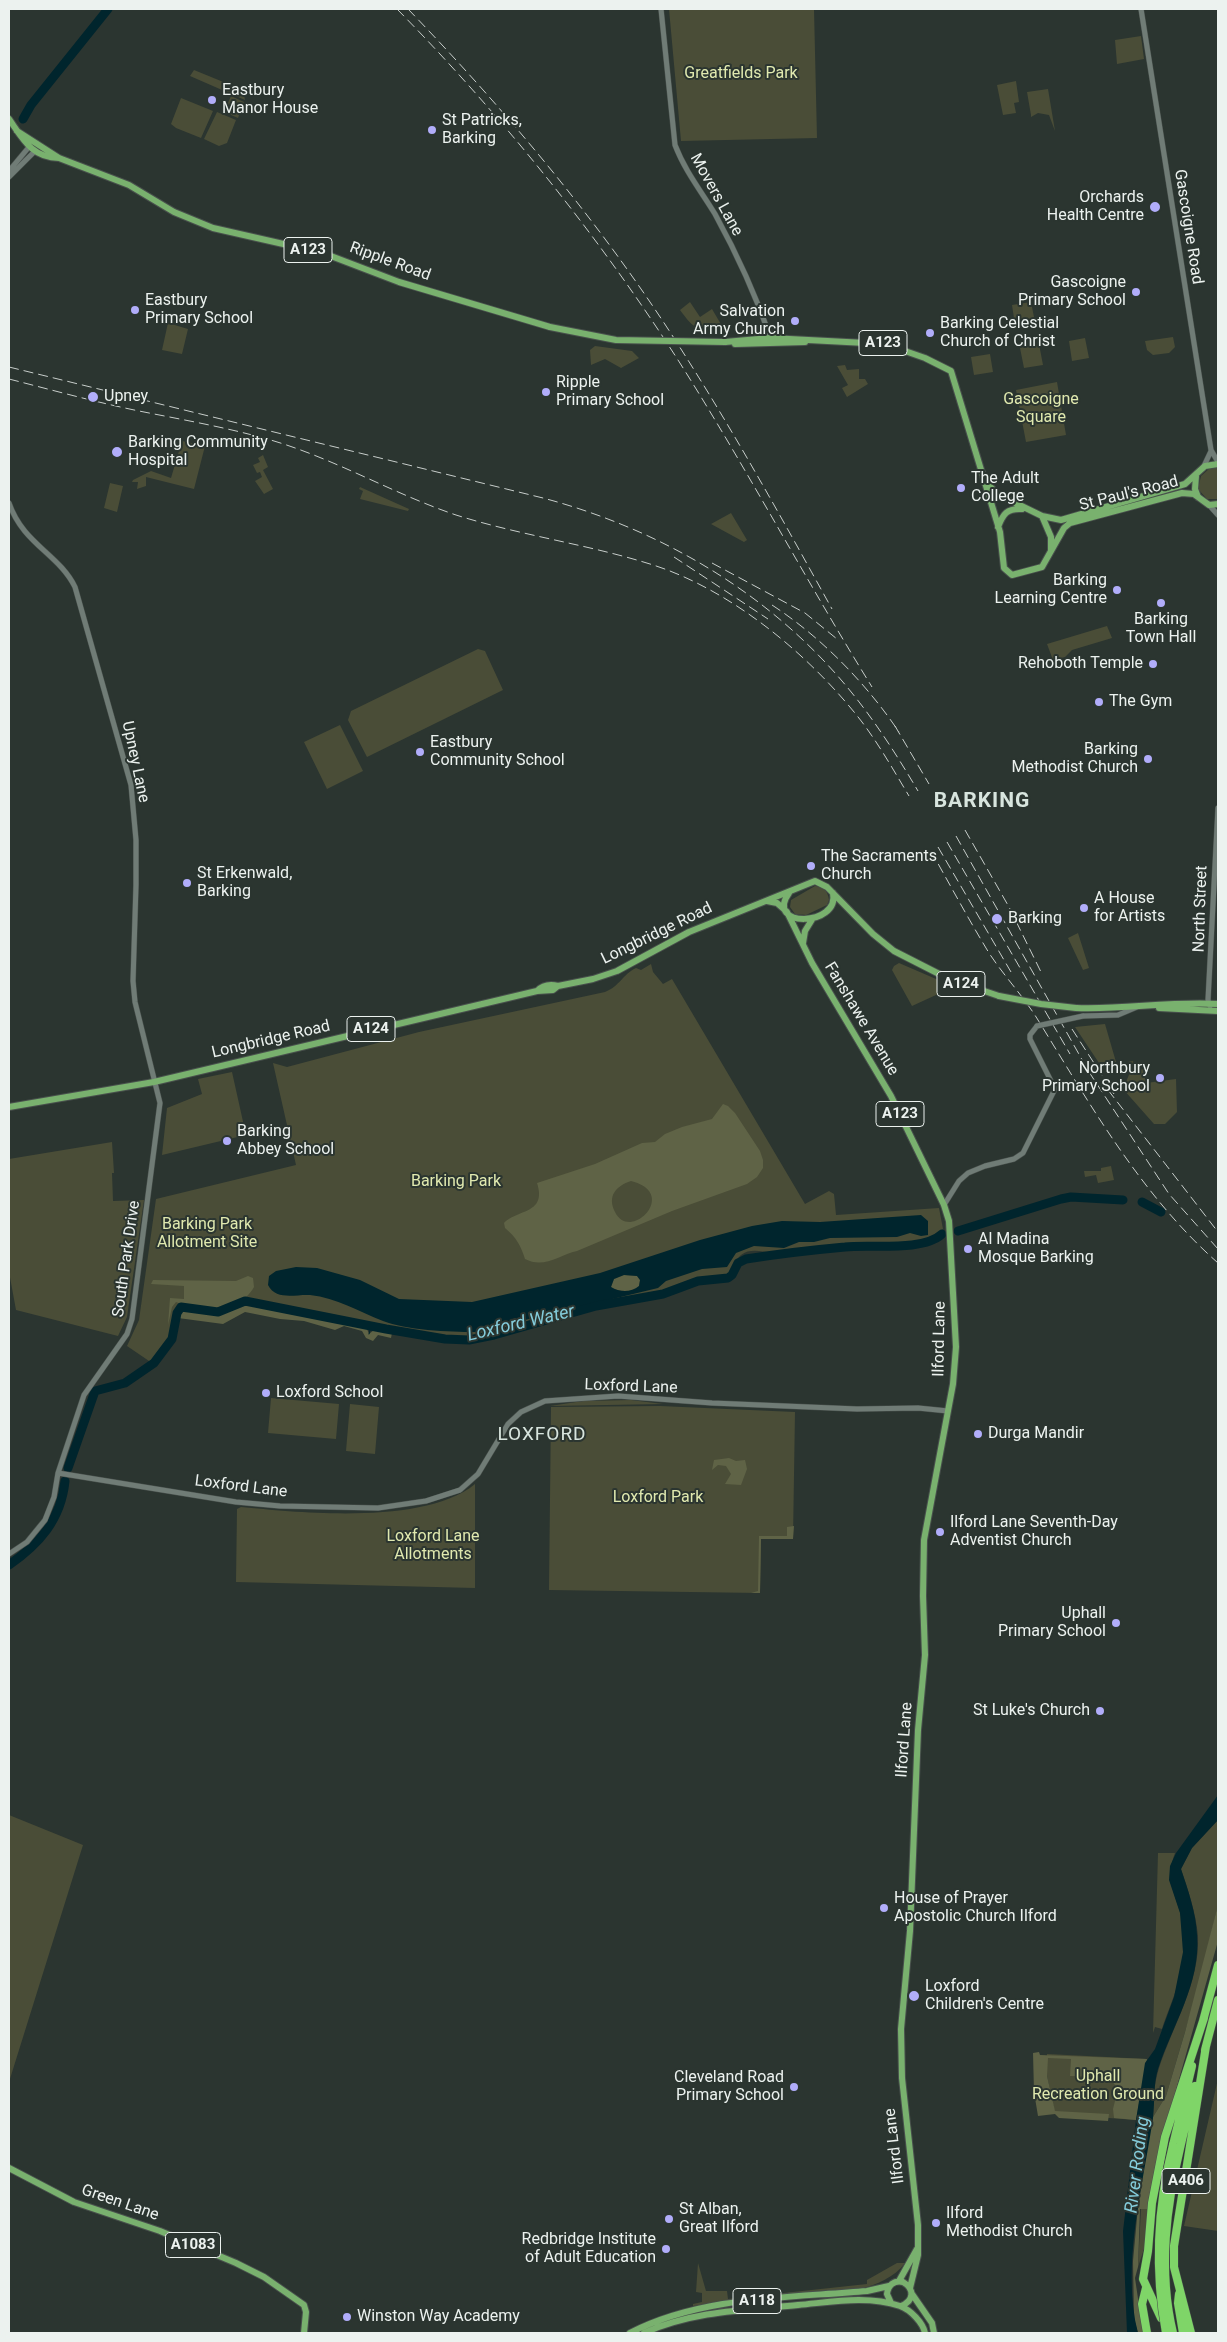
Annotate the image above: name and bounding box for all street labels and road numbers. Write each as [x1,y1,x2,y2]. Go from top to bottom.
street label: Movers Lane [685,150,747,240]
street label: Gascoigne Road [1169,168,1207,286]
road number: A123 [284,238,332,262]
street label: Ripple Road [347,238,433,286]
road number: A123 [859,330,907,356]
street label: St Paul's Road [1078,472,1180,516]
street label: Upney Lane [117,720,153,804]
street label: North Street [1190,865,1212,953]
street label: Longbridge Road [598,899,716,969]
street label: Fanshawe Avenue [820,959,902,1079]
road number: A124 [937,972,985,996]
road number: A124 [347,1016,395,1042]
street label: Longbridge Road [210,1017,332,1063]
road number: A123 [876,1102,924,1126]
street label: South Park Drive [109,1199,145,1319]
street label: Ilford Lane [930,1301,950,1377]
street label: Loxford Lane [584,1376,678,1398]
street label: Loxford Lane [194,1472,288,1502]
street label: Ilford Lane [893,1702,917,1778]
street label: Ilford Lane [881,2107,909,2185]
road number: A406 [1162,2168,1210,2194]
street label: Green Lane [79,2181,161,2225]
road number: A1083 [166,2232,220,2258]
road number: A118 [733,2288,781,2314]

